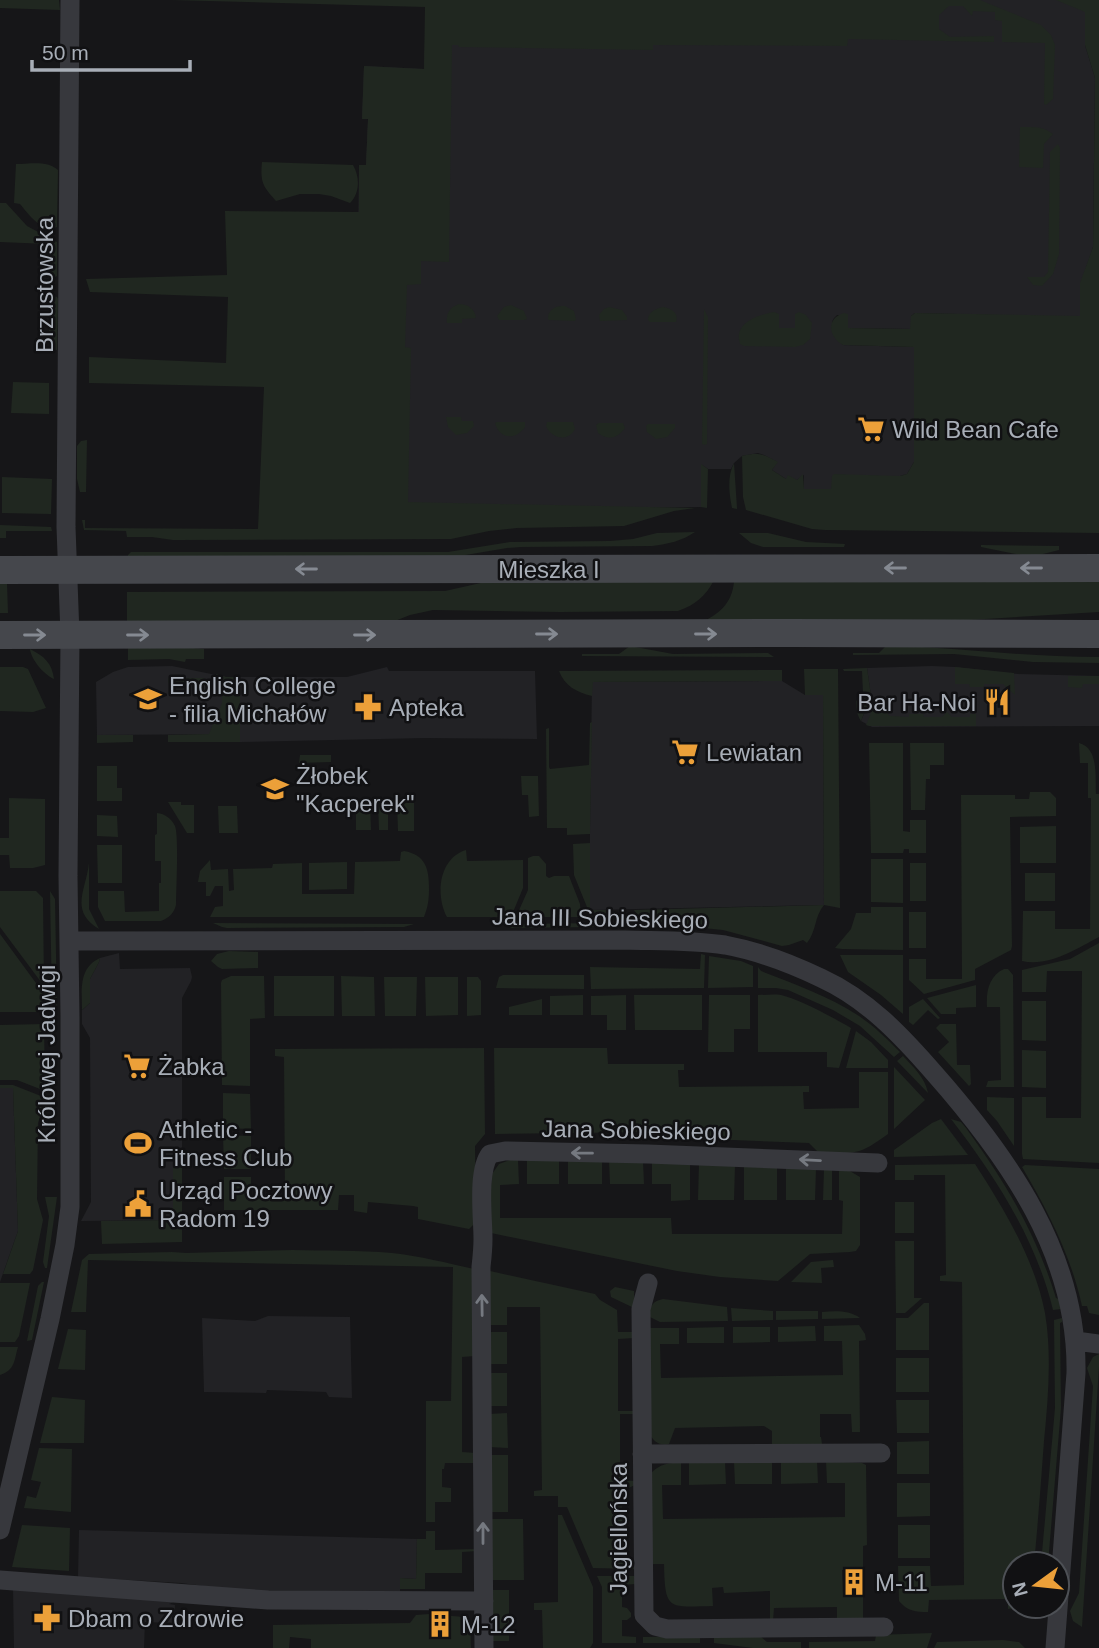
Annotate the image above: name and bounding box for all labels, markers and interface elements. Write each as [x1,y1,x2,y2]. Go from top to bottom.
scale bar [32,28,189,72]
text: 50 m [42,41,89,64]
street label: Brzustowska [31,216,58,353]
supermarket icon: Wild Bean Cafe [856,414,886,444]
place label: Wild Bean Cafe [892,416,1059,443]
street label: Mieszka I [498,556,600,583]
one-way arrow [884,561,907,575]
one-way arrow [1020,561,1043,575]
one-way arrow [295,562,318,576]
one-way arrow [536,627,559,641]
one-way arrow [694,627,717,640]
one-way arrow [23,628,46,642]
one-way arrow [126,628,149,642]
one-way arrow [354,628,377,642]
place label: English College - filia Michałów [169,672,336,727]
school or university icon: English College - filia Michałów [133,684,163,714]
restaurant icon: Bar Ha-Noi [982,687,1012,717]
place label: Bar Ha-Noi [857,689,976,716]
pharmacy icon: Apteka [353,692,383,722]
place label: Apteka [389,694,464,721]
supermarket icon: Lewiatan [670,737,700,767]
place label: Lewiatan [706,739,802,766]
place label: Żłobek "Kacperek" [296,762,414,817]
school or university icon: Żłobek "Kacperek" [260,774,290,804]
street label: Jana III Sobieskiego [492,903,708,933]
street label: Królowej Jadwigi [33,965,60,1143]
supermarket icon: Żabka [122,1051,152,1081]
place label: Żabka [158,1053,225,1080]
street label: Jana Sobieskiego [541,1115,731,1145]
place label: Athletic - Fitness Club [159,1116,292,1171]
sports icon: Athletic - Fitness Club [123,1128,153,1158]
one-way arrow [571,1146,594,1160]
one-way arrow [799,1153,822,1166]
place label: Urząd Pocztowy Radom 19 [159,1177,332,1232]
public building icon: Urząd Pocztowy Radom 19 [123,1189,153,1219]
one-way arrow [475,1294,489,1317]
street label: Jagiellońska [605,1462,632,1595]
one-way arrow [476,1521,490,1544]
north arrow [1001,1550,1071,1620]
building icon: M-11 [839,1567,869,1597]
place label: M-11 [875,1569,928,1596]
text: N [1008,1580,1032,1599]
pharmacy icon: Dbam o Zdrowie [32,1603,62,1633]
place label: Dbam o Zdrowie [68,1605,244,1632]
building icon: M-12 [425,1609,455,1639]
place label: M-12 [461,1611,516,1638]

